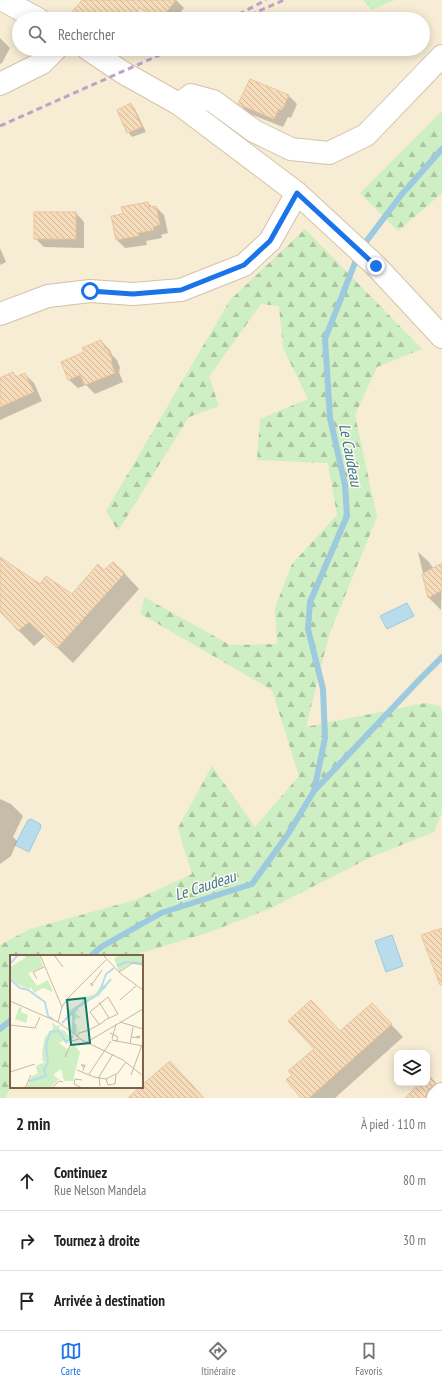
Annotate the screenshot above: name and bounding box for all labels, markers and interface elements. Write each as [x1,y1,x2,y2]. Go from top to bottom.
search box [12,12,430,56]
icon: search [26,23,48,45]
text: Rechercher [58,25,115,44]
route end [367,257,385,275]
route start [81,282,99,300]
water label: Le Caudeau [335,422,367,489]
water label: Le Caudeau [172,865,239,904]
inset map [10,955,143,1088]
map controls [394,1050,430,1086]
button: layers [394,1050,430,1086]
text: 2 min [16,1113,50,1135]
text: À pied · 110 m [361,1116,426,1133]
text: Continuez [54,1163,107,1182]
icon: ahead [16,1170,38,1192]
text: 80 m [403,1172,426,1189]
text: Rue Nelson Mandela [54,1182,146,1199]
icon: right [16,1230,38,1252]
text: Tournez à droite [54,1231,140,1250]
text: 30 m [403,1232,426,1249]
icon: arrive [16,1290,38,1312]
text: Arrivée à destination [54,1291,165,1310]
tab: Carte [60,1340,82,1378]
tab: Itinéraire [201,1340,236,1378]
tab: Favoris [355,1340,382,1378]

